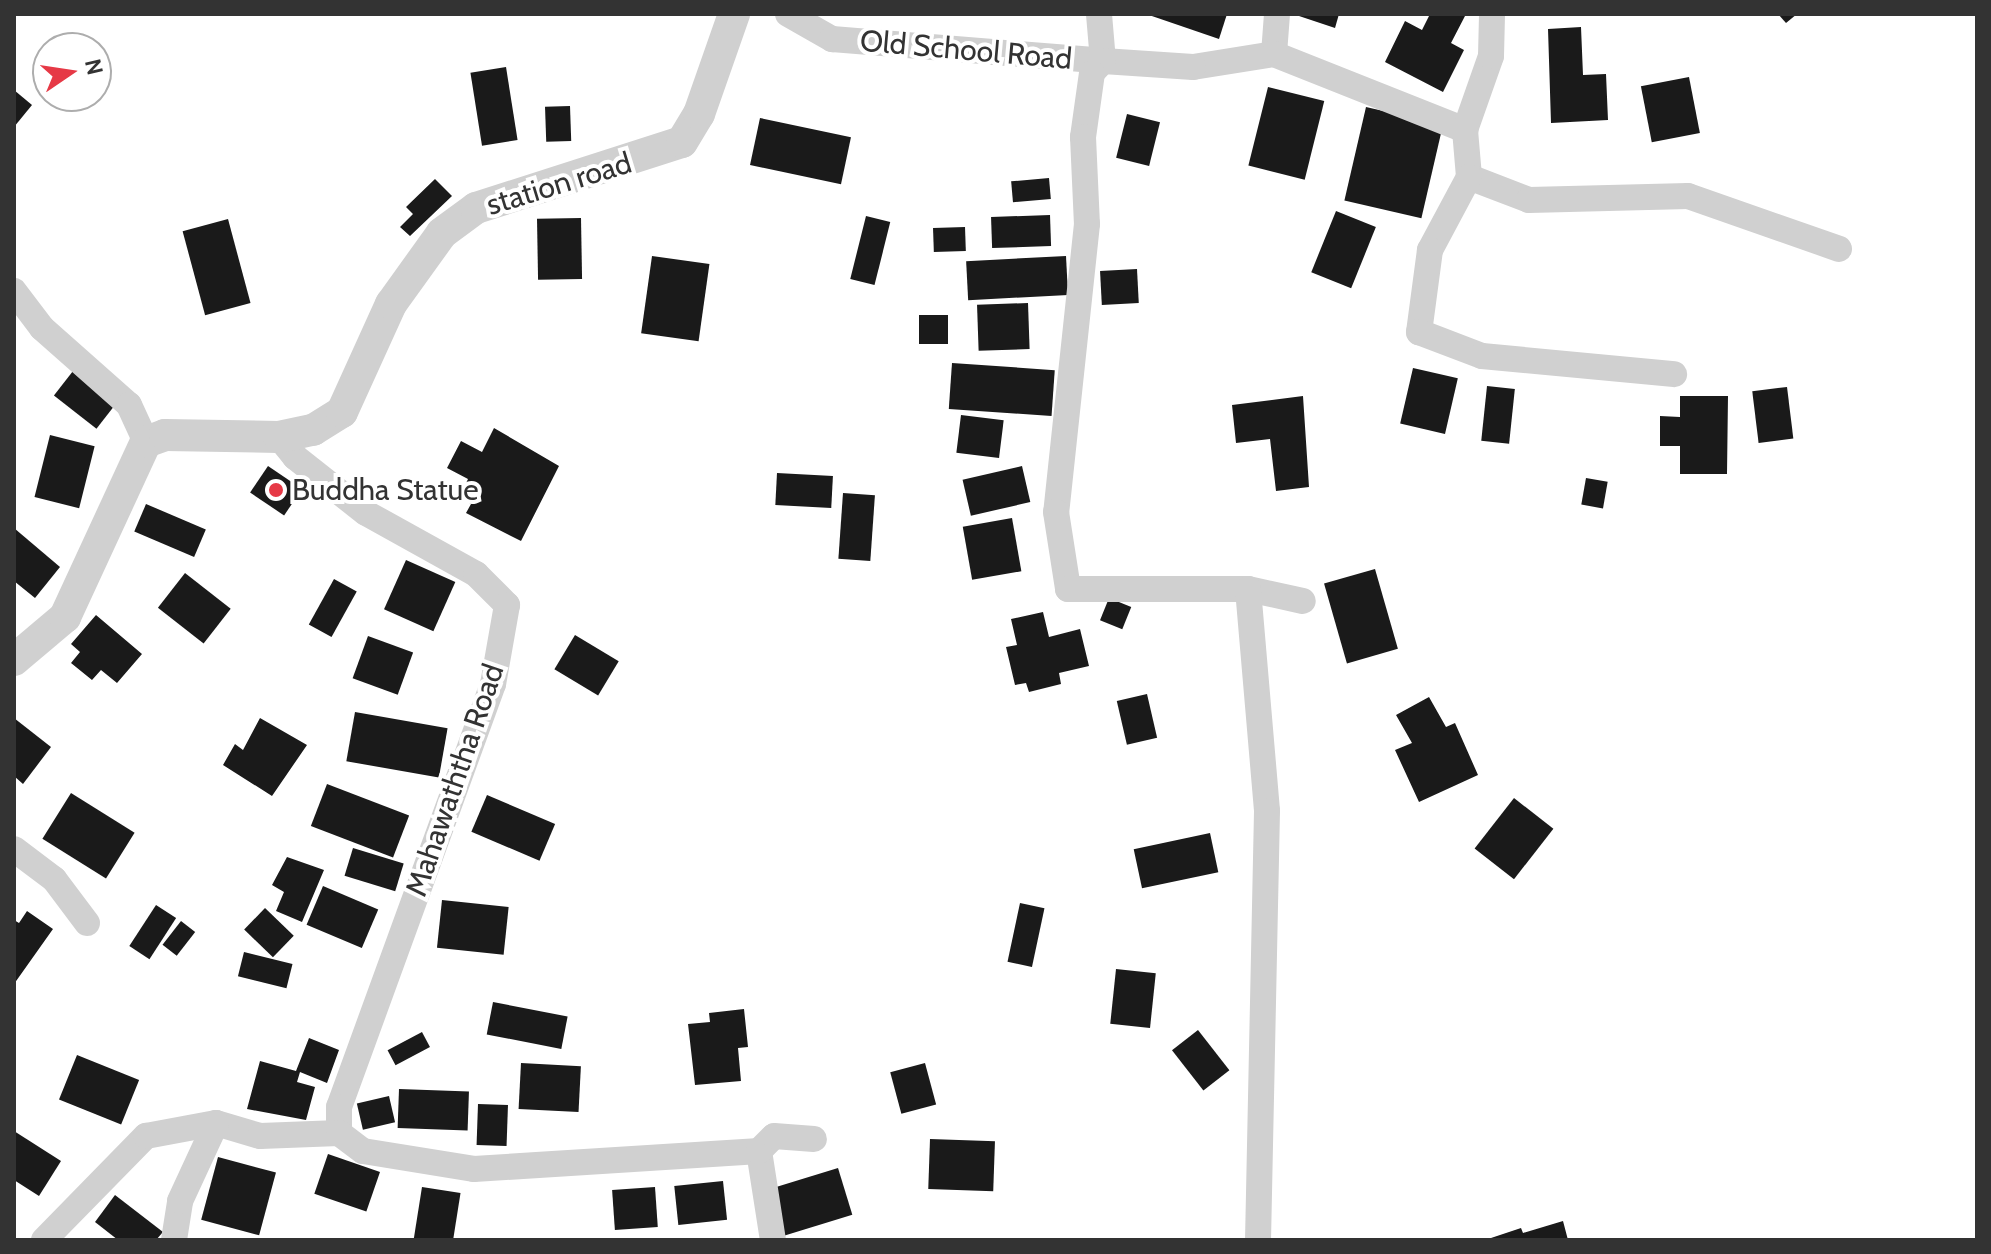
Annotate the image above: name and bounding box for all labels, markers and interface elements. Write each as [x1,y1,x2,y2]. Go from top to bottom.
street label: Old School Road [859,23,1073,77]
north arrow [32,32,112,112]
text: N [79,56,109,78]
street label: station road [482,145,636,223]
place label: Buddha Statue [292,472,479,508]
marker: Buddha Statue [267,481,285,499]
street label: Mahawaththa Road [398,659,512,901]

